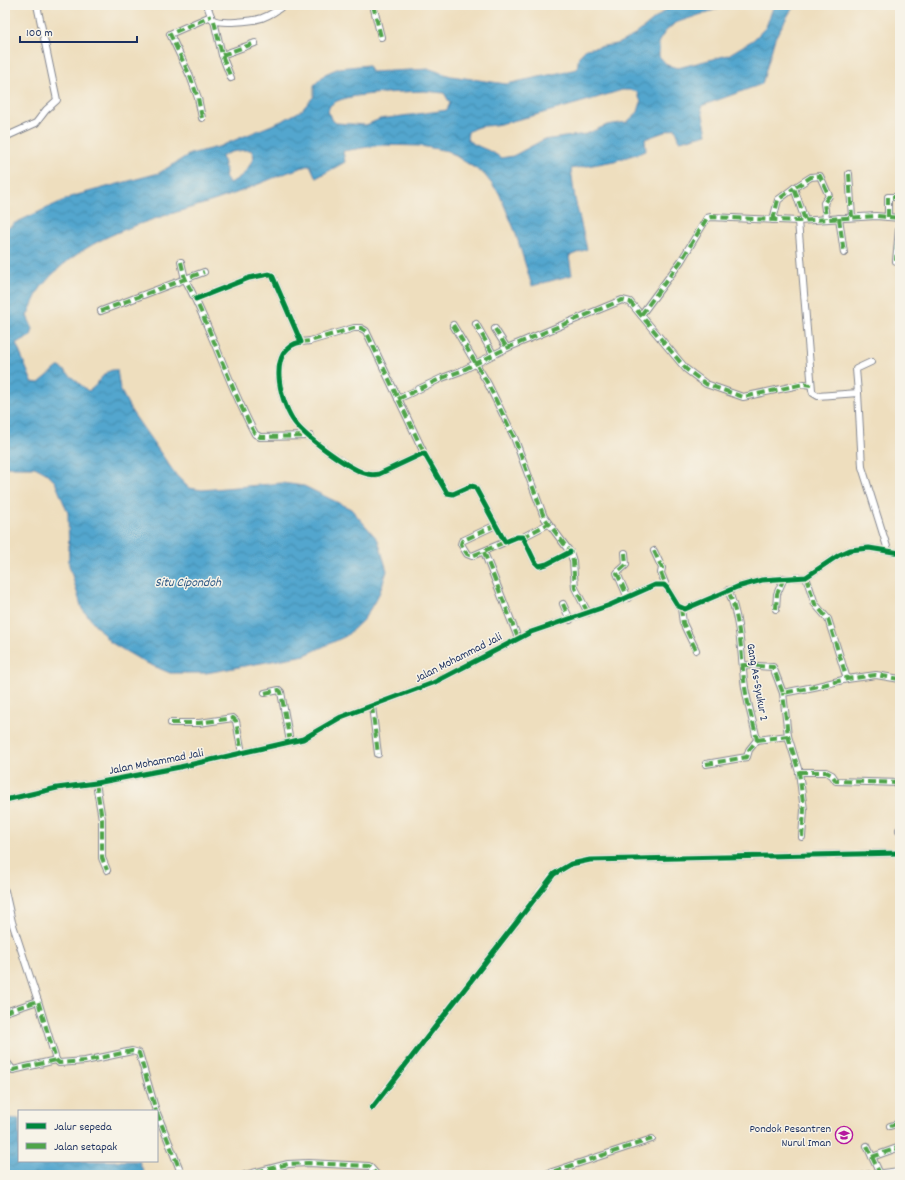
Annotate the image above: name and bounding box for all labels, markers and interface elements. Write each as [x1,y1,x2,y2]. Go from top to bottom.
scale bar [20,18,137,44]
text: 100 m [26,25,53,42]
water label: Situ Cipondoh [155,574,222,593]
street label: Jalan Mohammad Jali [412,629,505,688]
street label: Gang As-Syukur 2 [741,642,772,723]
street label: Jalan Mohammad Jali [108,745,205,780]
legend [18,1110,158,1162]
text: Jalur sepeda [54,1119,112,1136]
place label: Pondok Pesantren Nurul Iman [749,1121,831,1152]
school or university icon: Pondok Pesantren Nurul Iman [834,1125,854,1145]
text: Jalan setapak [54,1139,117,1156]

